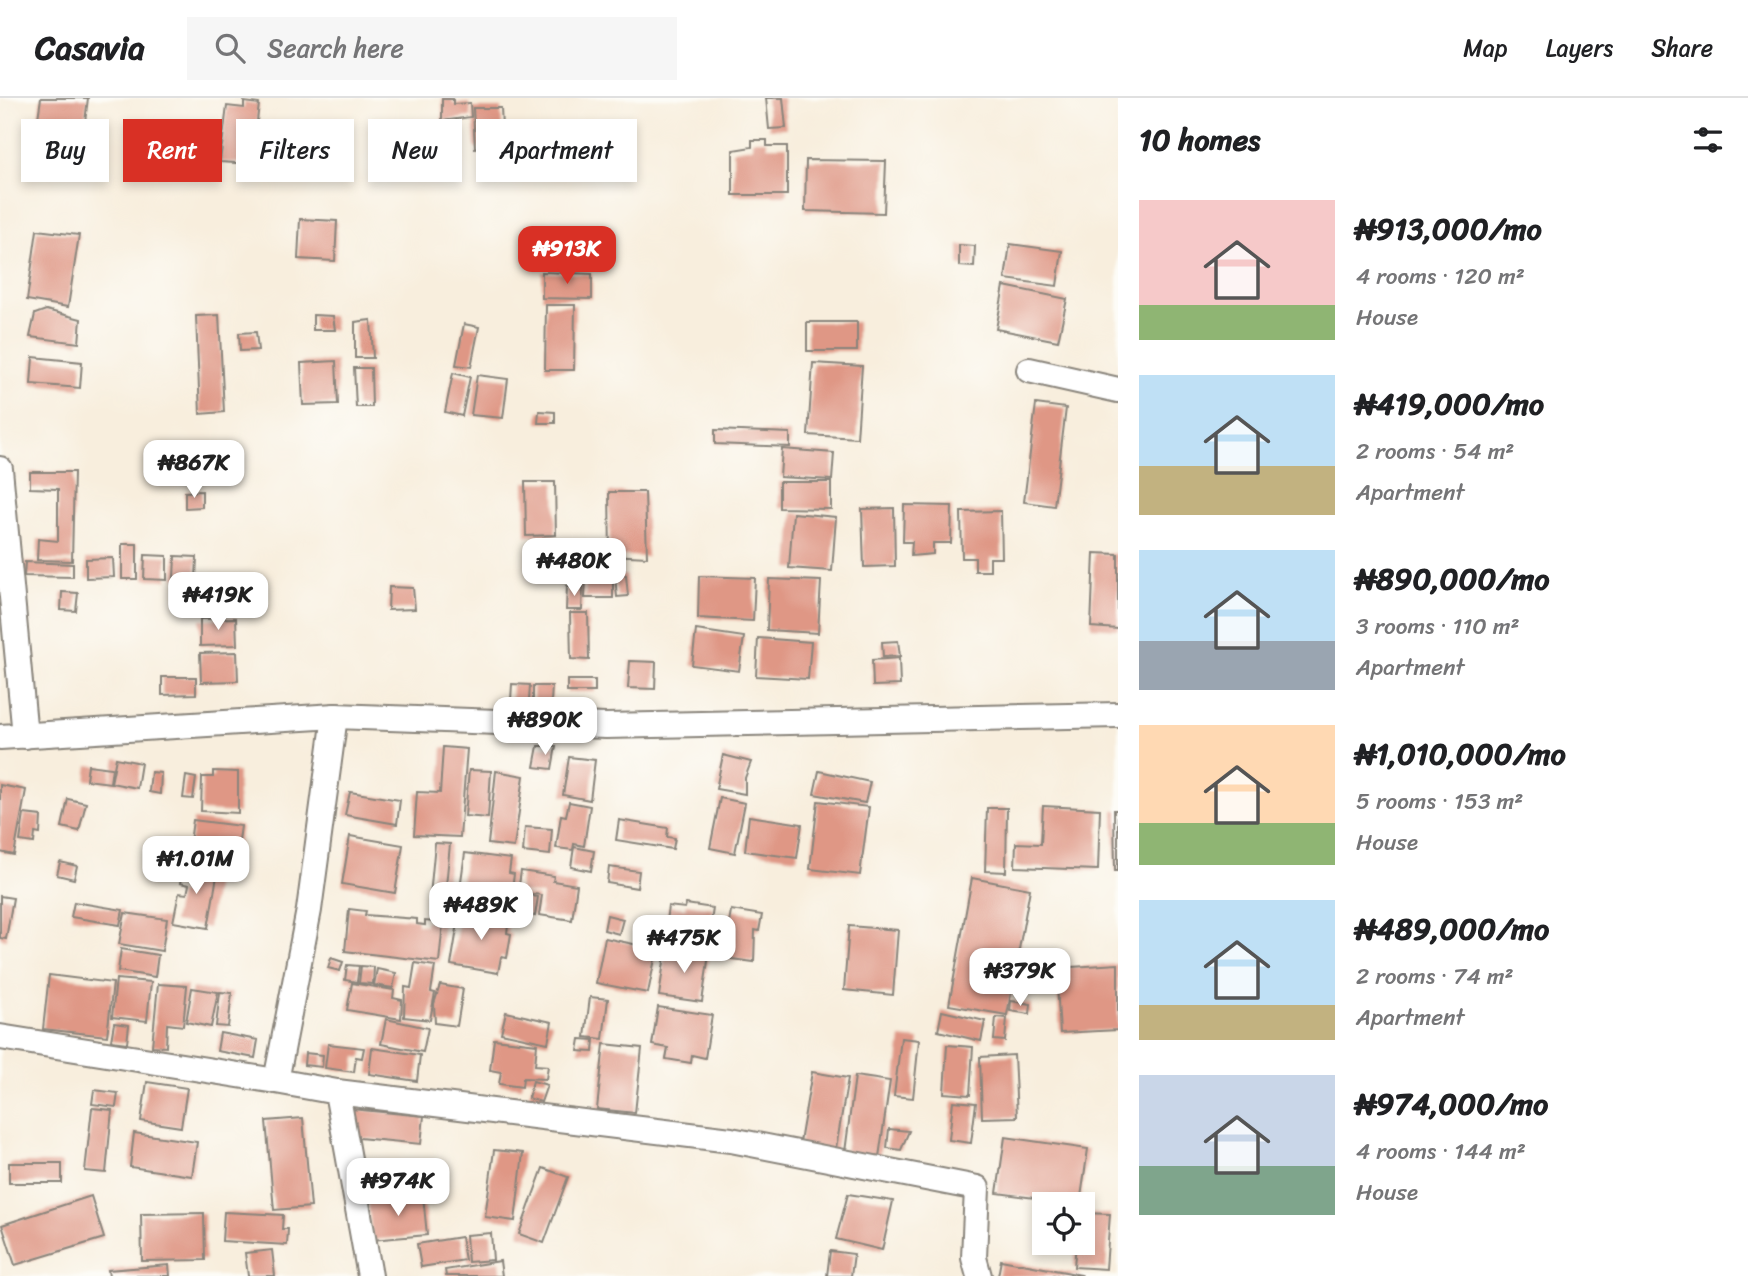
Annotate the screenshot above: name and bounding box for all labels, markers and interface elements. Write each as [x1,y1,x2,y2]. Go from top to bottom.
search box [187,17,677,80]
text: Casavia [35,19,145,77]
text: Search here [267,25,404,71]
text: Map [1463,27,1508,69]
text: Layers [1546,27,1613,69]
text: Share [1651,27,1713,69]
icon: search [211,29,249,67]
text: 10 homes [1139,113,1260,167]
chip: Buy [21,119,109,182]
chip: Rent [123,119,222,182]
chip: Filters [236,119,354,182]
chip: New [368,119,462,182]
chip: Apartment [476,119,637,182]
icon: filters [1689,121,1727,159]
text: ₦913,000/mo [1356,202,1542,256]
pin: ₦913K [518,226,616,286]
text: ₦913K [534,228,600,269]
icon: home [1195,228,1279,312]
text: 4 rooms · 120 m² [1356,256,1525,297]
text: House [1356,297,1418,338]
text: ₦419,000/mo [1356,377,1544,431]
icon: home [1195,403,1279,487]
text: 2 rooms · 54 m² [1356,431,1514,472]
pin: ₦867K [145,440,243,500]
text: ₦867K [159,442,229,483]
text: Apartment [1356,472,1465,513]
pin: ₦480K [525,538,623,598]
text: ₦480K [538,540,610,581]
text: ₦890,000/mo [1356,552,1550,606]
pin: ₦419K [169,573,267,632]
text: ₦419K [184,574,252,615]
icon: home [1195,578,1279,662]
text: 3 rooms · 110 m² [1356,606,1520,647]
text: Apartment [1356,647,1465,688]
pin: ₦890K [496,698,594,757]
text: ₦890K [509,699,581,740]
text: ₦1,010,000/mo [1356,727,1566,781]
icon: home [1195,753,1279,837]
text: 5 rooms · 153 m² [1356,781,1523,822]
text: House [1356,822,1418,863]
pin: ₦1.01M [139,836,253,896]
text: ₦1.01M [158,838,234,879]
pin: ₦489K [432,882,530,942]
text: ₦489K [445,884,517,925]
text: ₦489,000/mo [1356,902,1549,956]
pin: ₦475K [635,916,733,975]
text: ₦475K [649,917,719,958]
icon: home [1195,928,1279,1012]
pin: ₦379K [971,948,1069,1008]
text: ₦379K [985,950,1055,991]
text: 2 rooms · 74 m² [1356,956,1513,997]
text: Apartment [1356,997,1465,1038]
text: ₦974,000/mo [1356,1077,1548,1131]
icon: home [1195,1103,1279,1187]
text: 4 rooms · 144 m² [1356,1131,1526,1172]
pin: ₦974K [349,1158,447,1218]
text: ₦974K [363,1160,433,1201]
text: House [1356,1172,1418,1213]
map controls [1032,1192,1095,1255]
button: locate [1032,1192,1095,1255]

